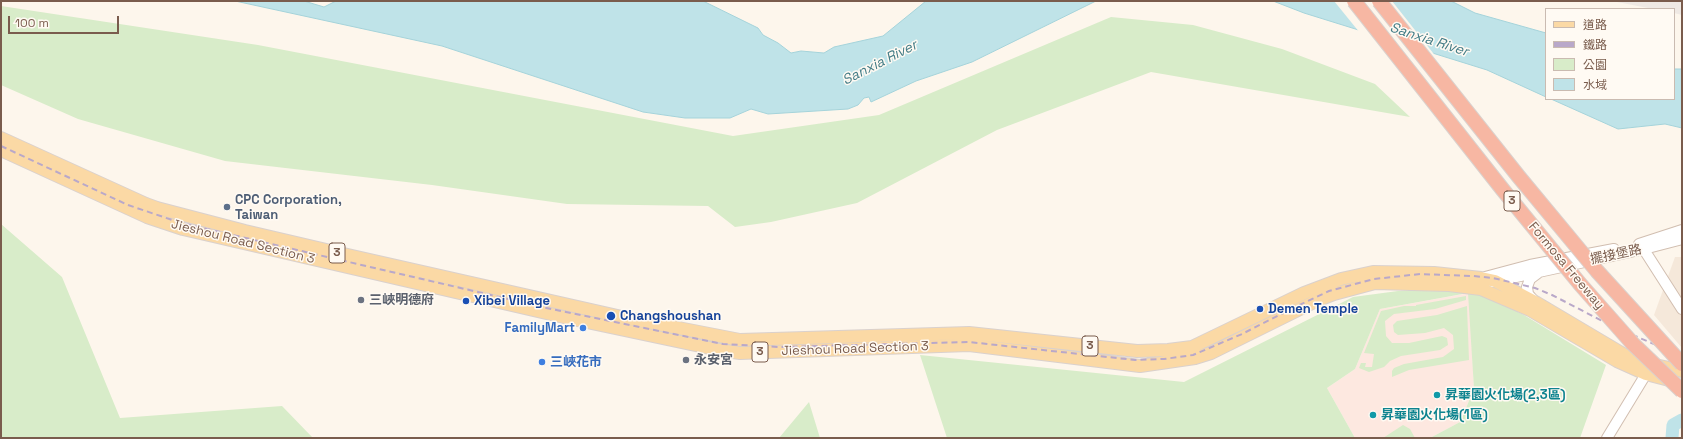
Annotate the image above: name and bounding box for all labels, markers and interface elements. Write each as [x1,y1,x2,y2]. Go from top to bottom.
scale bar [10,8,121,34]
legend [1545,8,1675,100]
text: 100 m [15,15,49,31]
text: 道路 [1583,17,1607,33]
water label: Sanxia River [1388,19,1470,61]
water label: Sanxia River [840,37,920,89]
text: 鐵路 [1583,37,1607,53]
text: 公園 [1583,57,1607,73]
text: 水域 [1583,77,1607,93]
road number: 3 [1504,191,1520,211]
place label: CPC Corporation, Taiwan [235,192,342,223]
marker: CPC Corporation, Taiwan [222,202,232,212]
street label: Jieshou Road Section 3 [170,217,316,267]
street label: Formosa Freeway [1525,219,1607,313]
street label: 擺接堡路 [1589,242,1643,268]
road number: 3 [329,243,345,263]
place label: 三峽明德府 [369,292,434,308]
place label: Xibei Village [474,293,550,309]
marker: 三峽明德府 [356,295,366,305]
marker: Xibei Village [461,296,471,306]
place label: Demen Temple [1268,301,1358,317]
marker: Demen Temple [1255,304,1265,314]
place label: Changshoushan [620,308,721,324]
marker: Changshoushan [605,310,617,322]
place label: FamilyMart [505,320,575,336]
marker: FamilyMart [578,323,588,333]
road number: 3 [1082,336,1098,356]
street label: Jieshou Road Section 3 [781,339,929,359]
road number: 3 [752,342,768,362]
place label: 永安宮 [694,352,733,368]
place label: 三峽花市 [550,354,602,370]
marker: 永安宮 [681,355,691,365]
marker: 三峽花市 [537,357,547,367]
place label: 昇華園火化場(2,3區) [1445,387,1566,403]
marker: 昇華園火化場(2,3區) [1432,390,1442,400]
place label: 昇華園火化場(1區) [1381,407,1488,423]
marker: 昇華園火化場(1區) [1368,410,1378,420]

